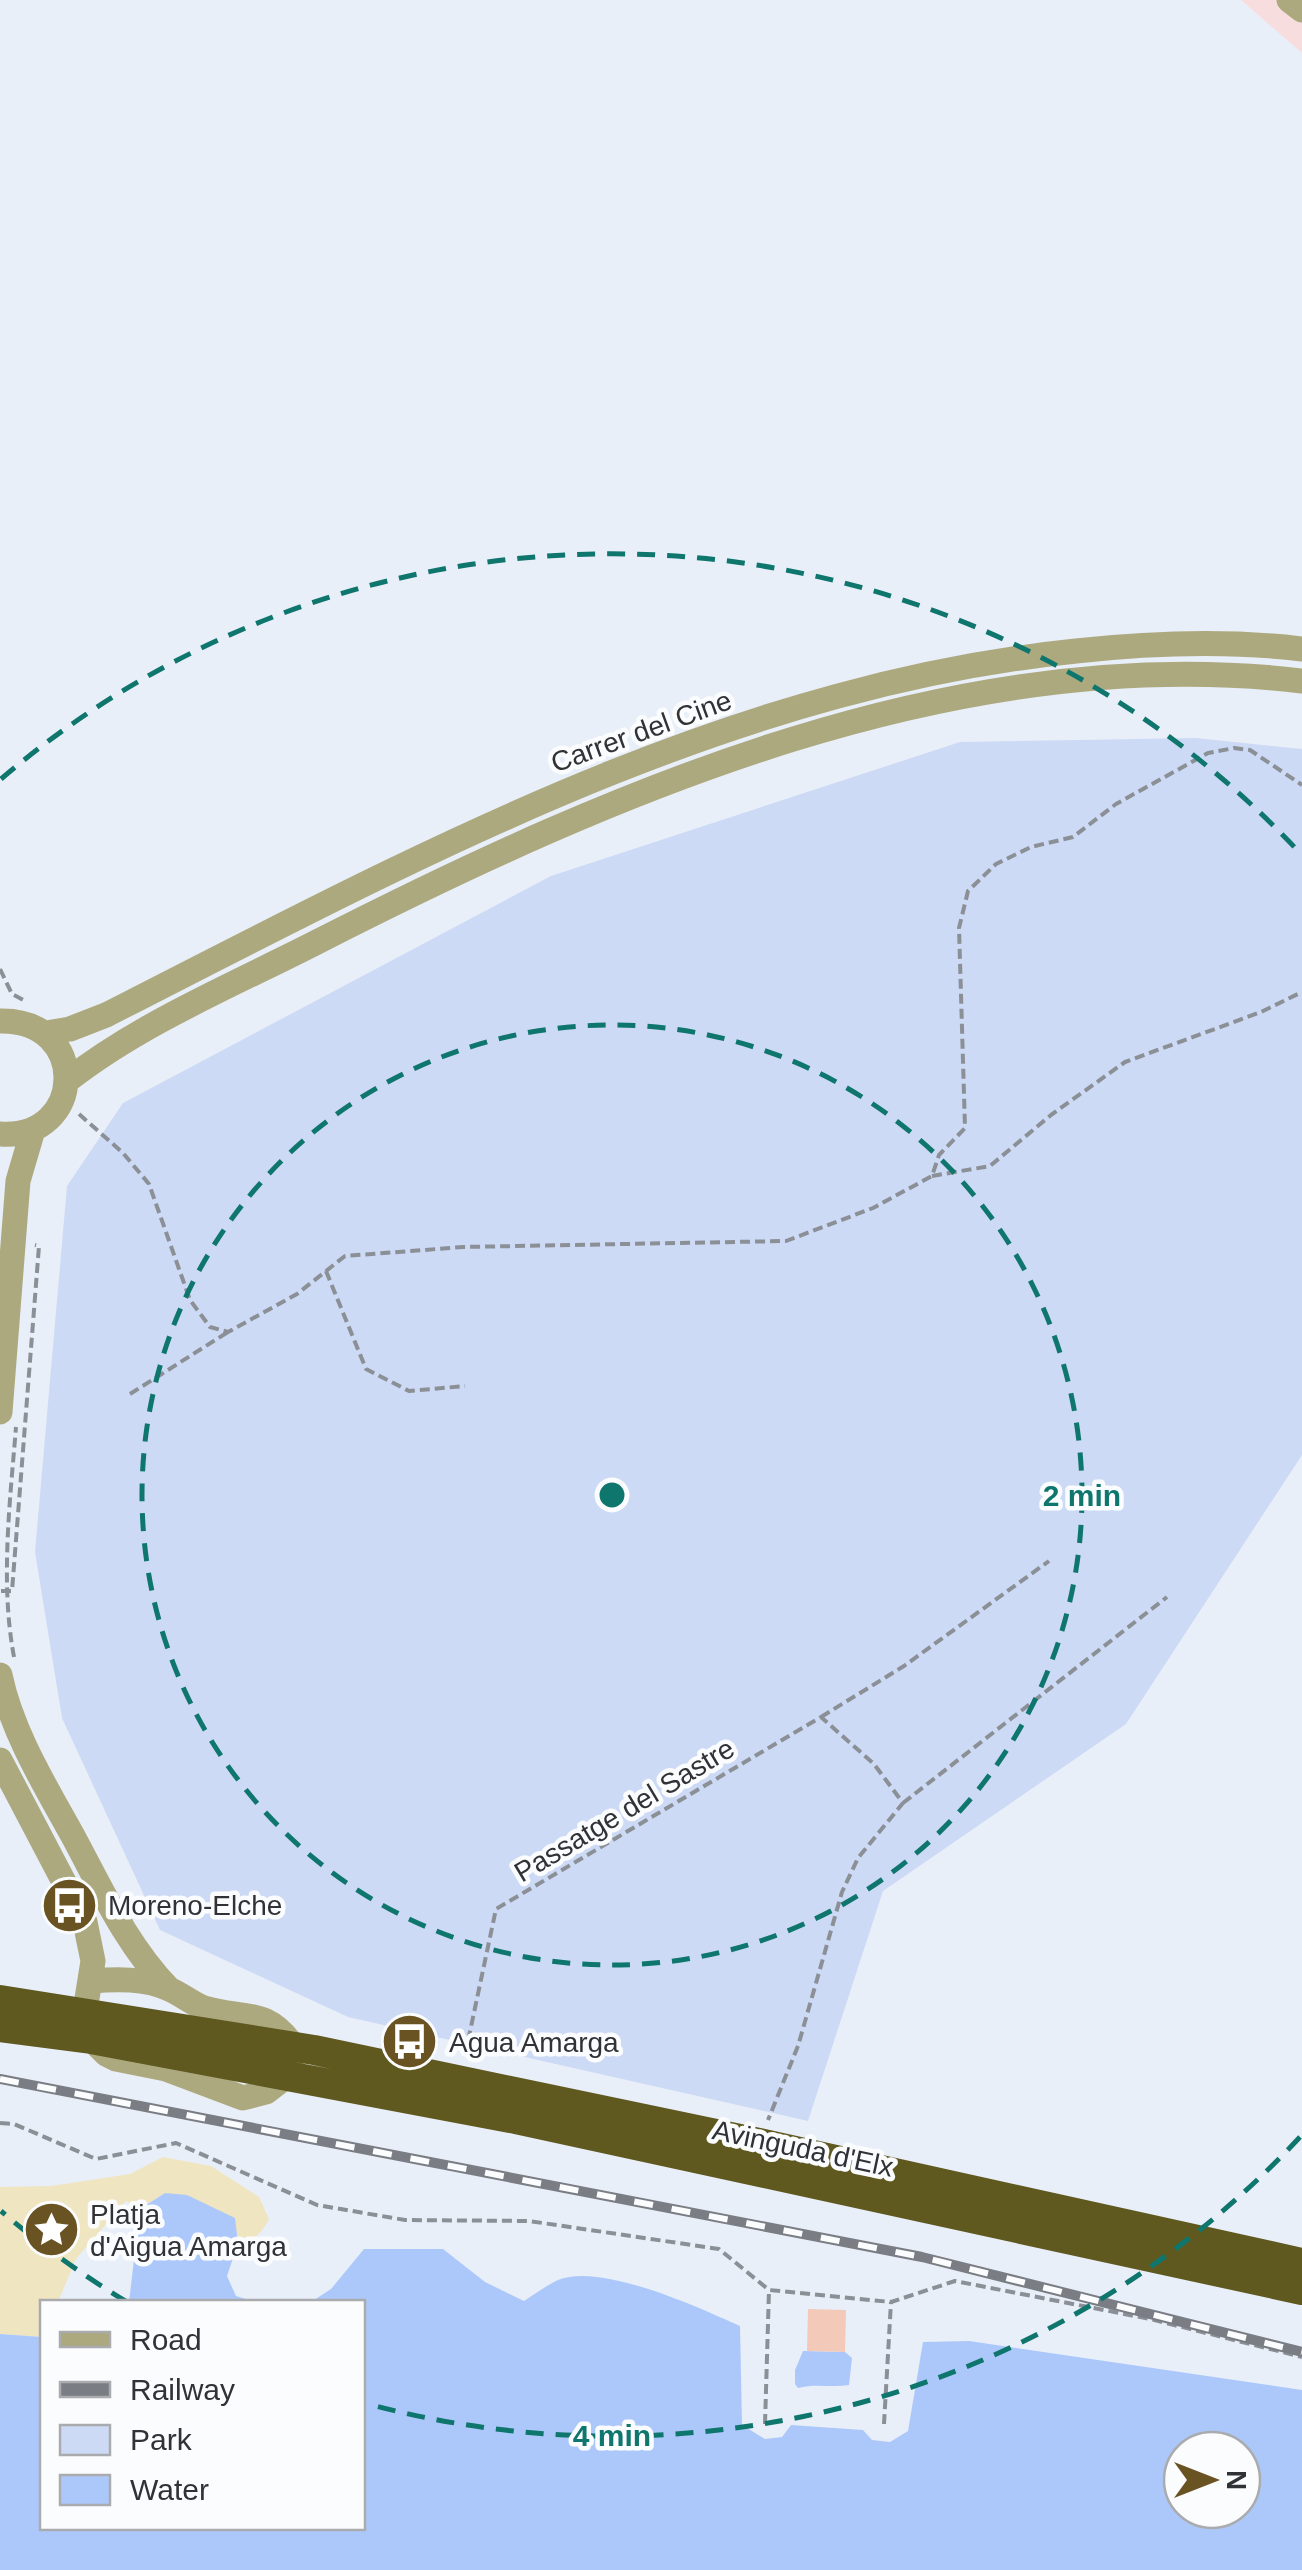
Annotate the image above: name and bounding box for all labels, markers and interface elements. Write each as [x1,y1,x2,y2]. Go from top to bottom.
street label: Carrer del Cine [547,684,736,779]
centre of rings [594,1477,630,1513]
text: 2 min [1043,1479,1121,1512]
street label: Passatge del Sastre [509,1733,740,1888]
bus stop icon: Moreno-Elche [39,1875,99,1935]
place label: Moreno-Elche [108,1890,282,1921]
bus stop icon: Agua Amarga [380,2012,440,2072]
place label: Agua Amarga [449,2027,619,2058]
street label: Avinguda d'Elx [710,2114,896,2183]
place label: Platja d'Aigua Amarga [90,2199,287,2262]
place icon: Platja d'Aigua Amarga [21,2200,81,2260]
legend [40,2300,365,2530]
text: Road [130,2323,202,2356]
text: Railway [130,2373,235,2406]
text: 4 min [573,2419,651,2452]
text: Park [130,2423,193,2456]
north arrow [1162,2430,1262,2530]
text: N [1221,2470,1252,2490]
text: Water [130,2473,209,2506]

